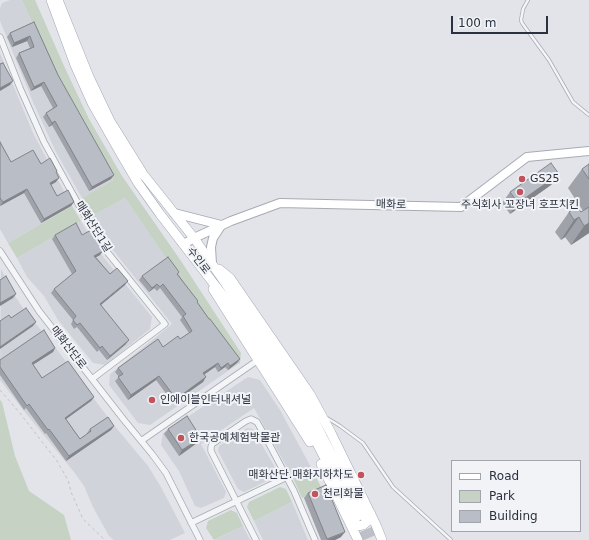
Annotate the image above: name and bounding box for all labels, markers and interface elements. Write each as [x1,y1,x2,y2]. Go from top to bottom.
scale bar [453,8,550,34]
text: 100 m [458,16,496,30]
place label: GS25 [530,172,560,186]
marker: GS25 [517,174,527,184]
marker: 주식회사 꼬장녀 호프치킨 [515,187,525,197]
street label: 매화로 [376,198,406,212]
place label: 주식회사 꼬장녀 호프치킨 [461,198,579,212]
street label: 매화산단1길 [72,199,114,255]
street label: 수인로 [183,245,213,277]
street label: 매화산단로 [47,324,89,372]
place label: 인에이블인터내셔널 [160,393,251,407]
marker: 인에이블인터내셔널 [147,395,157,405]
place label: 한국공예체험박물관 [189,431,280,445]
marker: 한국공예체험박물관 [176,433,186,443]
legend [451,460,581,532]
place label: 매화산단.매화지하차도 [248,468,353,482]
text: Road [489,469,519,483]
marker: 매화산단.매화지하차도 [356,470,366,480]
place label: 천리화물 [323,487,363,501]
marker: 천리화물 [310,489,320,499]
text: Park [489,489,515,503]
text: Building [489,509,538,523]

